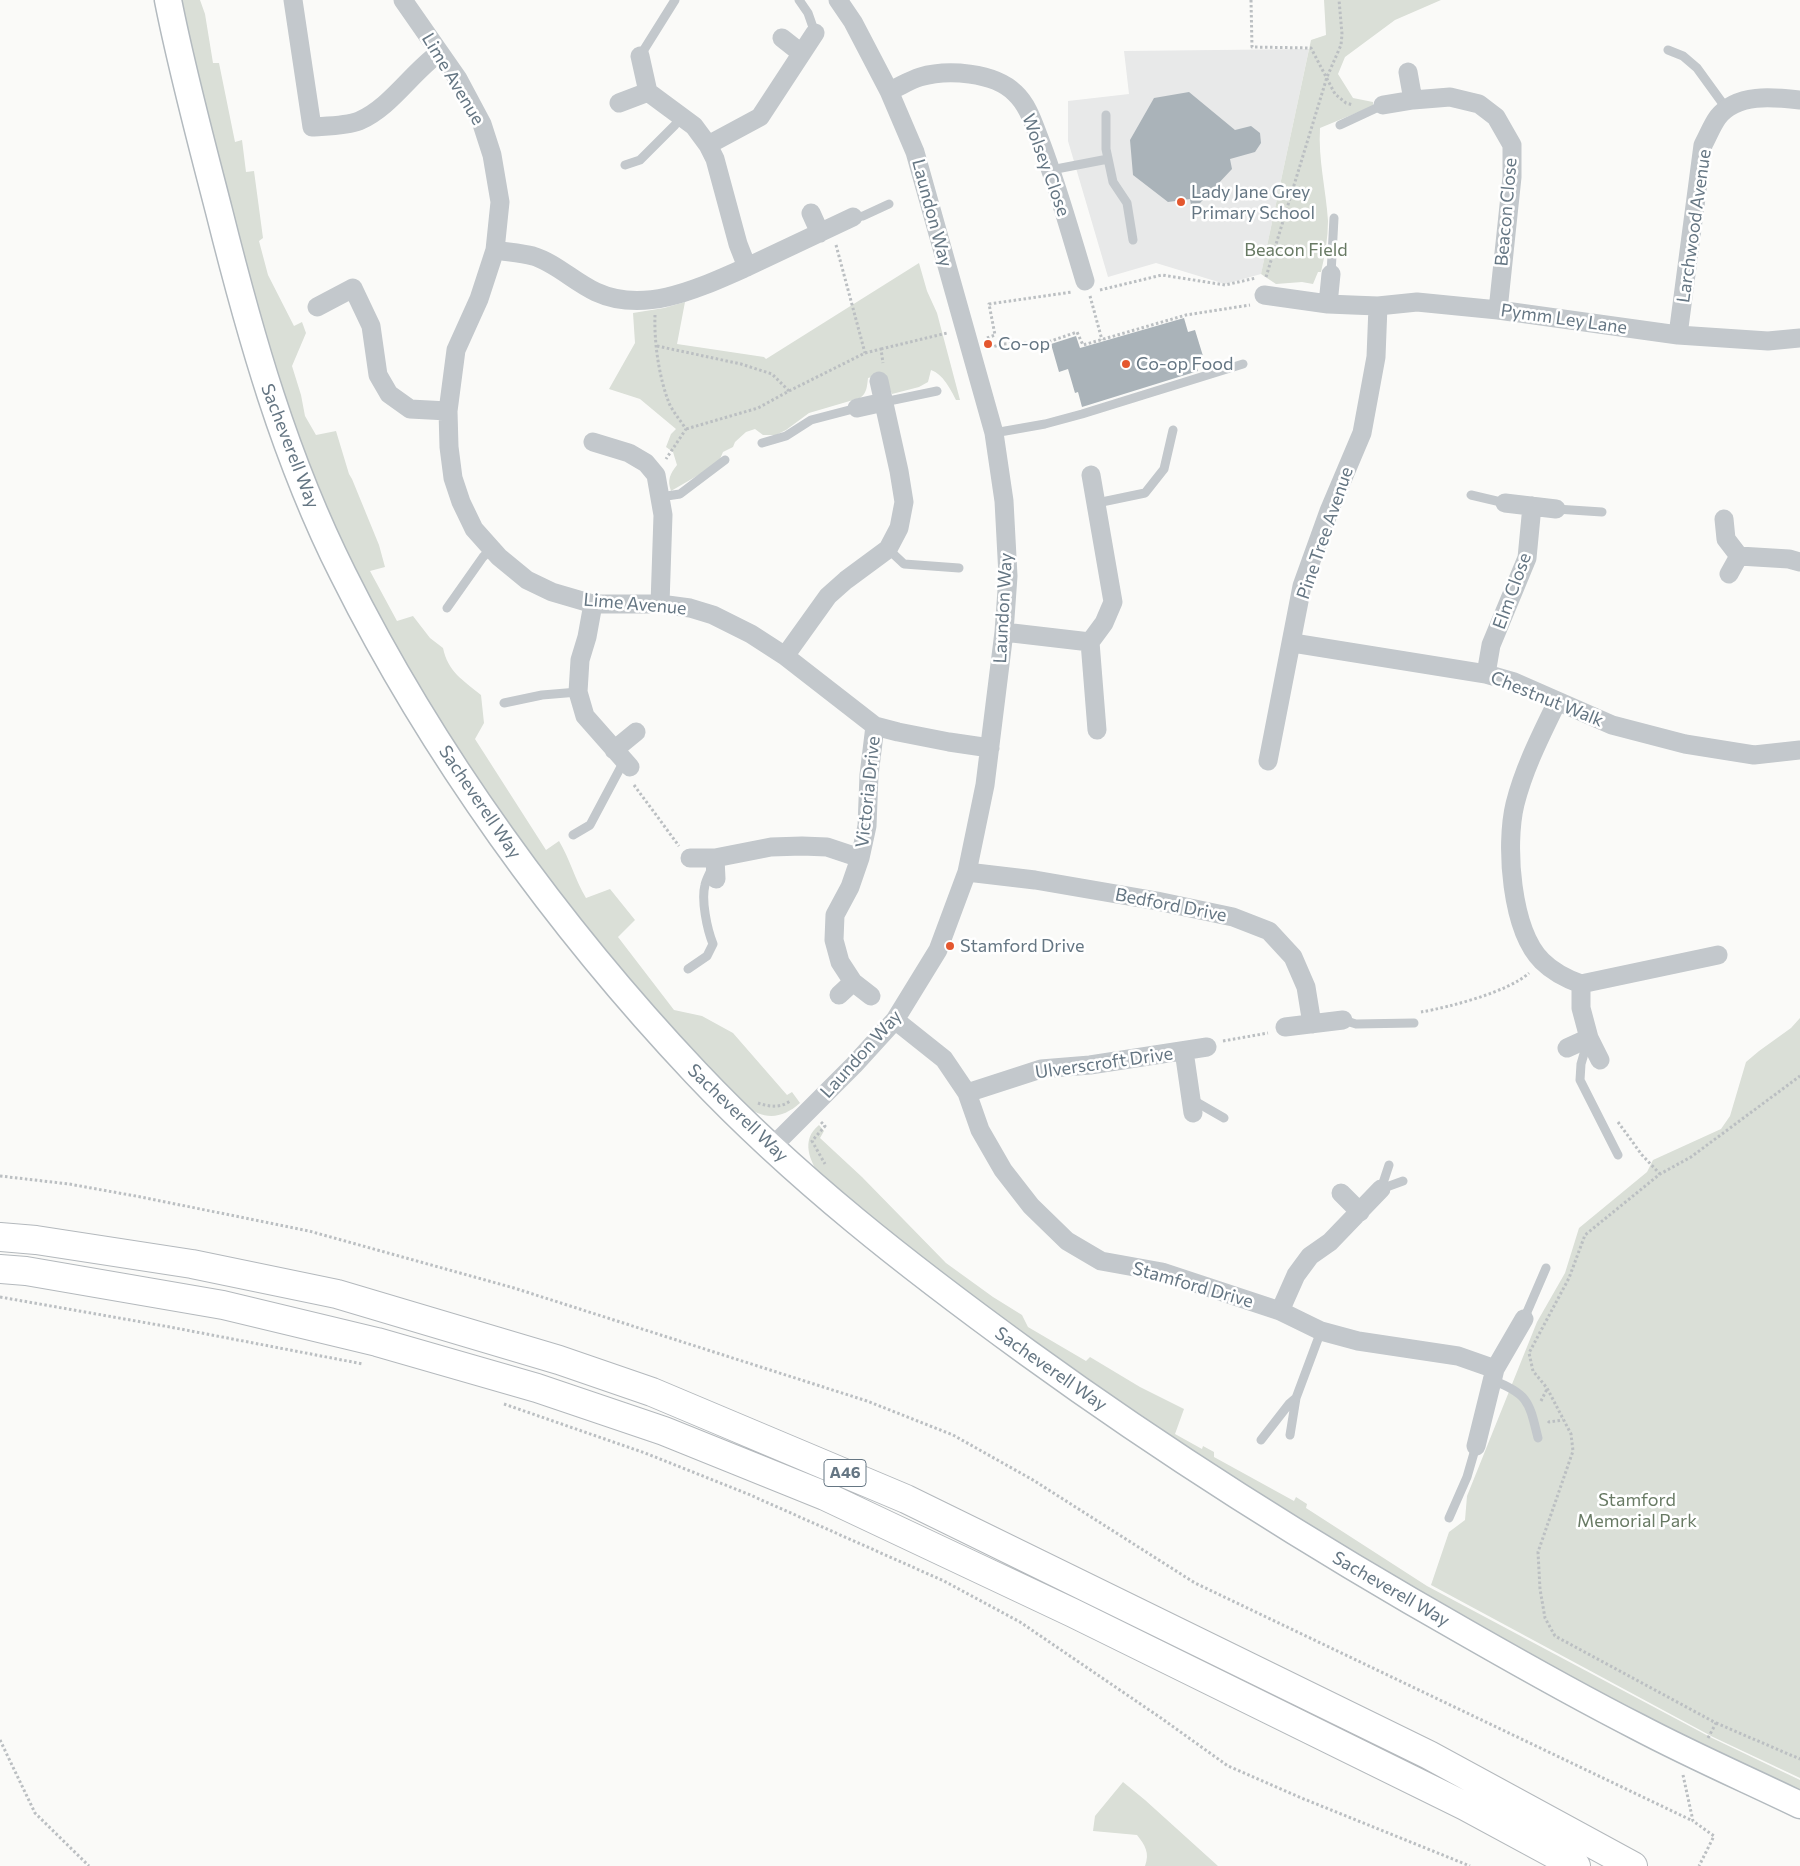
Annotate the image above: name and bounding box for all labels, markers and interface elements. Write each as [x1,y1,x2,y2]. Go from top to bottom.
street label: Lime Avenue [417,29,489,129]
street label: Wolsey Close [1017,111,1075,219]
street label: Larchwood Avenue [1673,148,1715,304]
street label: Laundon Way [907,157,957,269]
street label: Beacon Close [1490,157,1522,267]
place label: Lady Jane Grey Primary School [1191,181,1315,223]
marker: Lady Jane Grey Primary School [1175,196,1187,208]
park label: Beacon Field [1244,239,1348,261]
street label: Pymm Ley Lane [1499,299,1629,339]
place label: Co-op [998,333,1050,355]
marker: Co-op [982,338,994,350]
place label: Co-op Food [1136,353,1233,375]
marker: Co-op Food [1120,358,1132,370]
street label: Sacheverell Way [256,381,324,511]
street label: Pine Tree Avenue [1292,464,1358,602]
street label: Elm Close [1488,550,1536,632]
street label: Laundon Way [989,552,1017,664]
street label: Lime Avenue [582,589,688,619]
street label: Chestnut Walk [1487,667,1607,731]
street label: Victoria Drive [851,735,885,849]
street label: Sacheverell Way [434,741,526,863]
street label: Bedford Drive [1113,884,1229,926]
place label: Stamford Drive [960,935,1085,957]
marker: Stamford Drive [944,940,956,952]
street label: Laundon Way [816,1006,906,1102]
street label: Ulverscroft Drive [1034,1043,1174,1083]
street label: Sacheverell Way [683,1059,793,1167]
street label: Stamford Drive [1130,1257,1256,1313]
street label: Sacheverell Way [991,1322,1111,1416]
road number: A46 [824,1460,866,1486]
park label: Stamford Memorial Park [1577,1489,1697,1532]
street label: Sacheverell Way [1329,1547,1453,1631]

